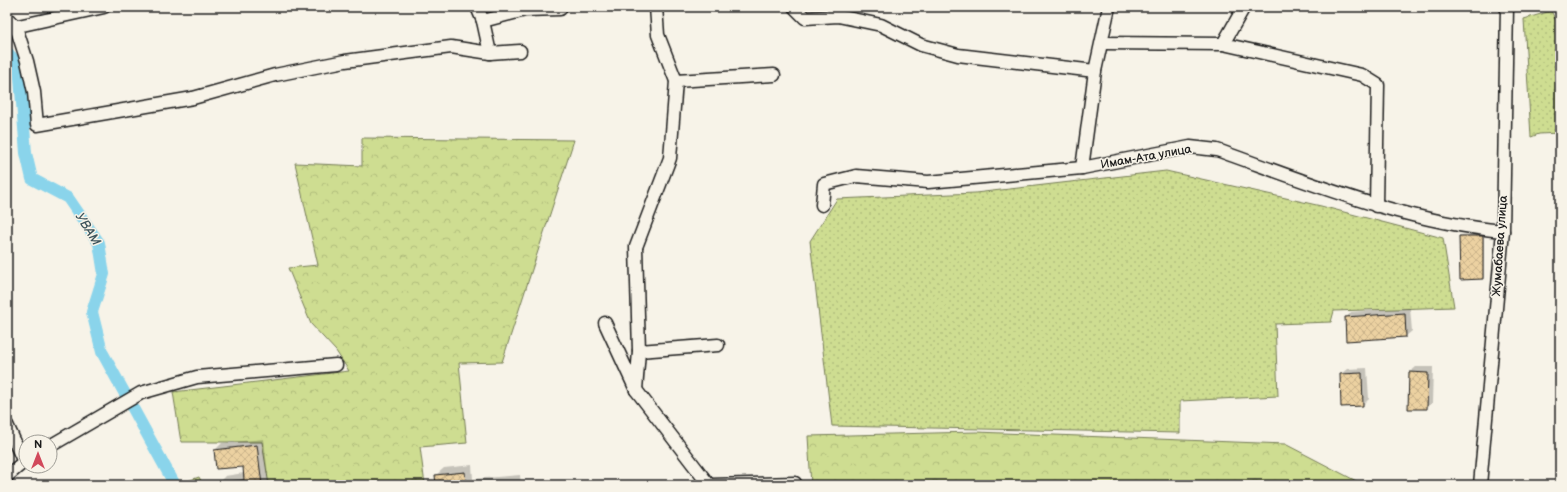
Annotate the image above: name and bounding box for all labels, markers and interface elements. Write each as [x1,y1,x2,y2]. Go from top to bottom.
street label: Имам-Ата улица [1099,142,1193,172]
street label: Жумабаева улица [1489,195,1511,297]
water label: УВАМ [72,210,104,248]
north arrow [18,434,58,474]
text: N [34,438,42,451]

